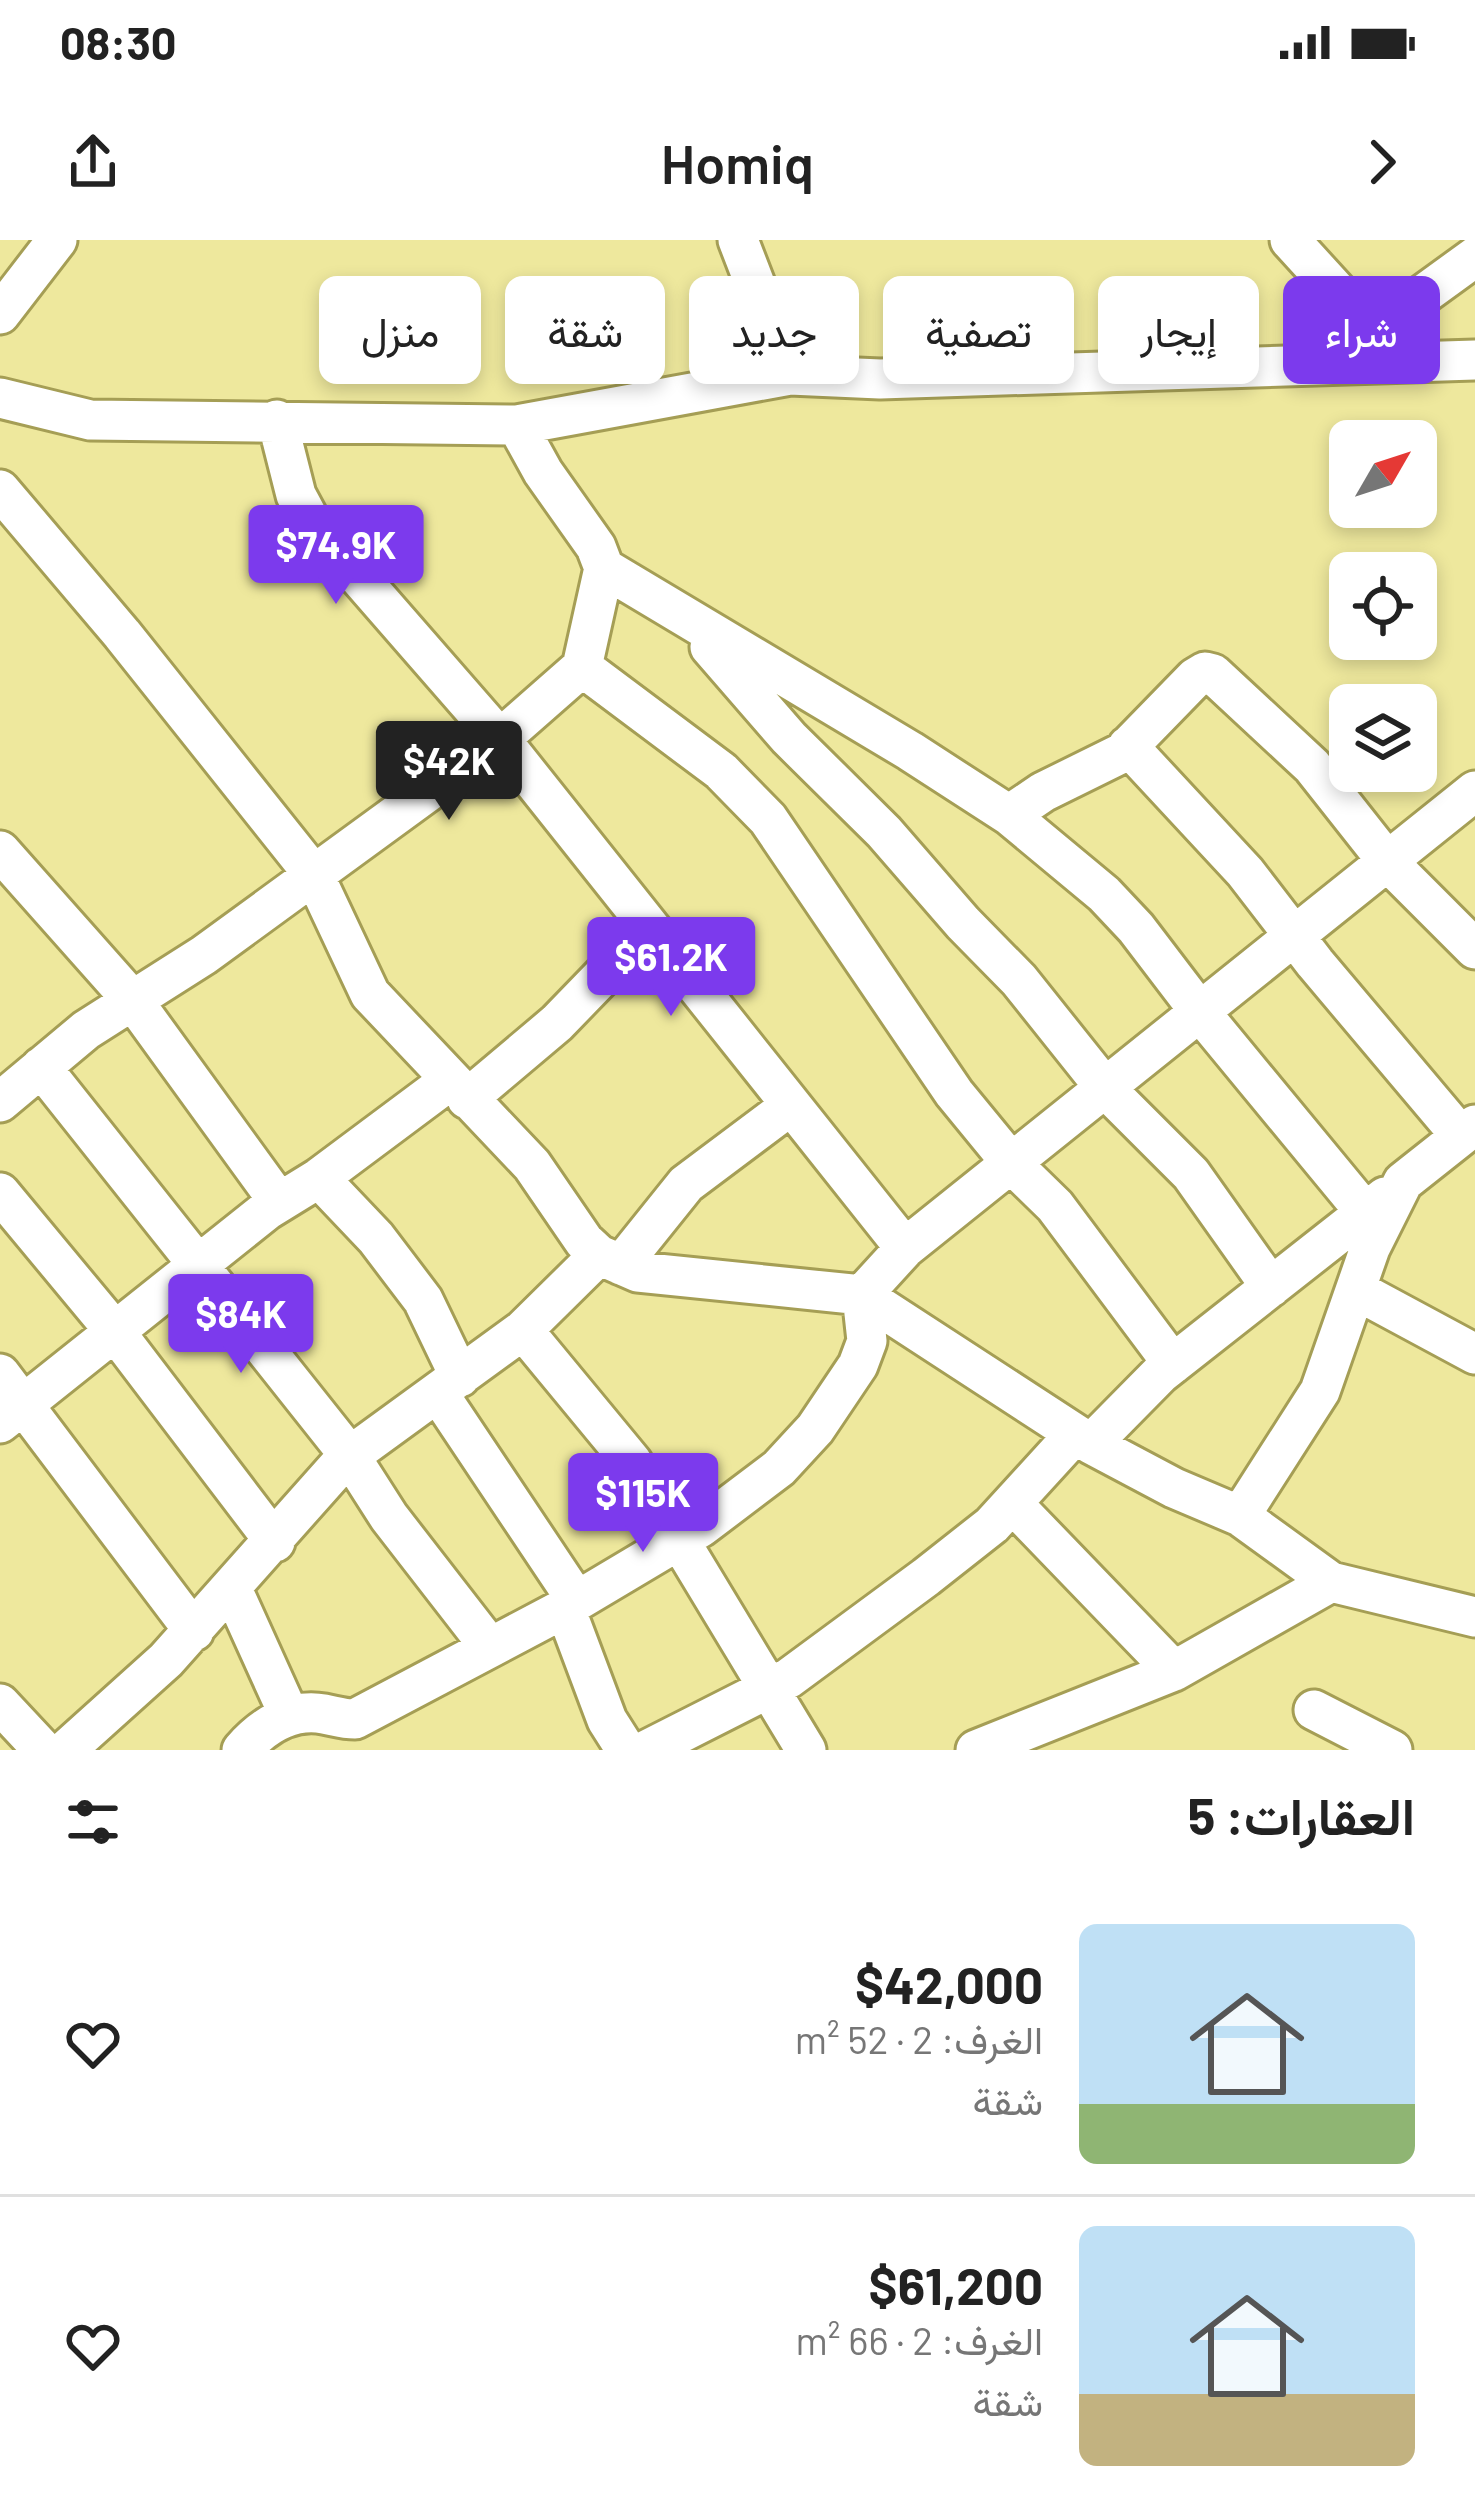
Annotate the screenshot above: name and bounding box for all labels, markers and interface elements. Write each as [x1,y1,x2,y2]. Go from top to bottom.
text: 08:30 [60,15,176,69]
icon: share [60,129,126,195]
icon: forward [1349,129,1415,195]
text: Homiq [661,130,814,195]
chip: منزل [319,276,481,384]
chip: شقة [505,276,665,384]
chip: جديد [689,276,859,384]
chip: تصفية [883,276,1074,384]
chip: إيجار [1098,276,1259,384]
chip: شراء [1283,276,1440,384]
north arrow [1329,420,1437,528]
map controls [1329,420,1437,792]
pin: $74.9K [238,505,434,607]
text: $74.9K [276,520,396,567]
button: locate [1329,552,1437,660]
button: layers [1329,684,1437,792]
pin: $42K [378,721,520,823]
text: $42K [403,736,495,783]
pin: $61.2K [573,917,769,1019]
text: $61.2K [614,932,728,979]
pin: $84K [170,1274,312,1376]
text: $84K [195,1289,287,1336]
pin: $115K [559,1453,727,1555]
text: $115K [595,1468,691,1515]
text: العقارات: 5 [1188,1784,1415,1845]
icon: filters [60,1789,126,1855]
text: $42,000 [855,1953,1043,2014]
icon: home [1175,1972,1319,2116]
icon: heart [60,2011,126,2077]
text: الغرف: 2 · 52 m² [795,2015,1043,2062]
text: شقة [973,2076,1043,2123]
text: $61,200 [869,2254,1043,2315]
icon: home [1175,2274,1319,2418]
icon: heart [60,2313,126,2379]
text: الغرف: 2 · 66 m² [796,2316,1043,2363]
text: شقة [973,2377,1043,2424]

